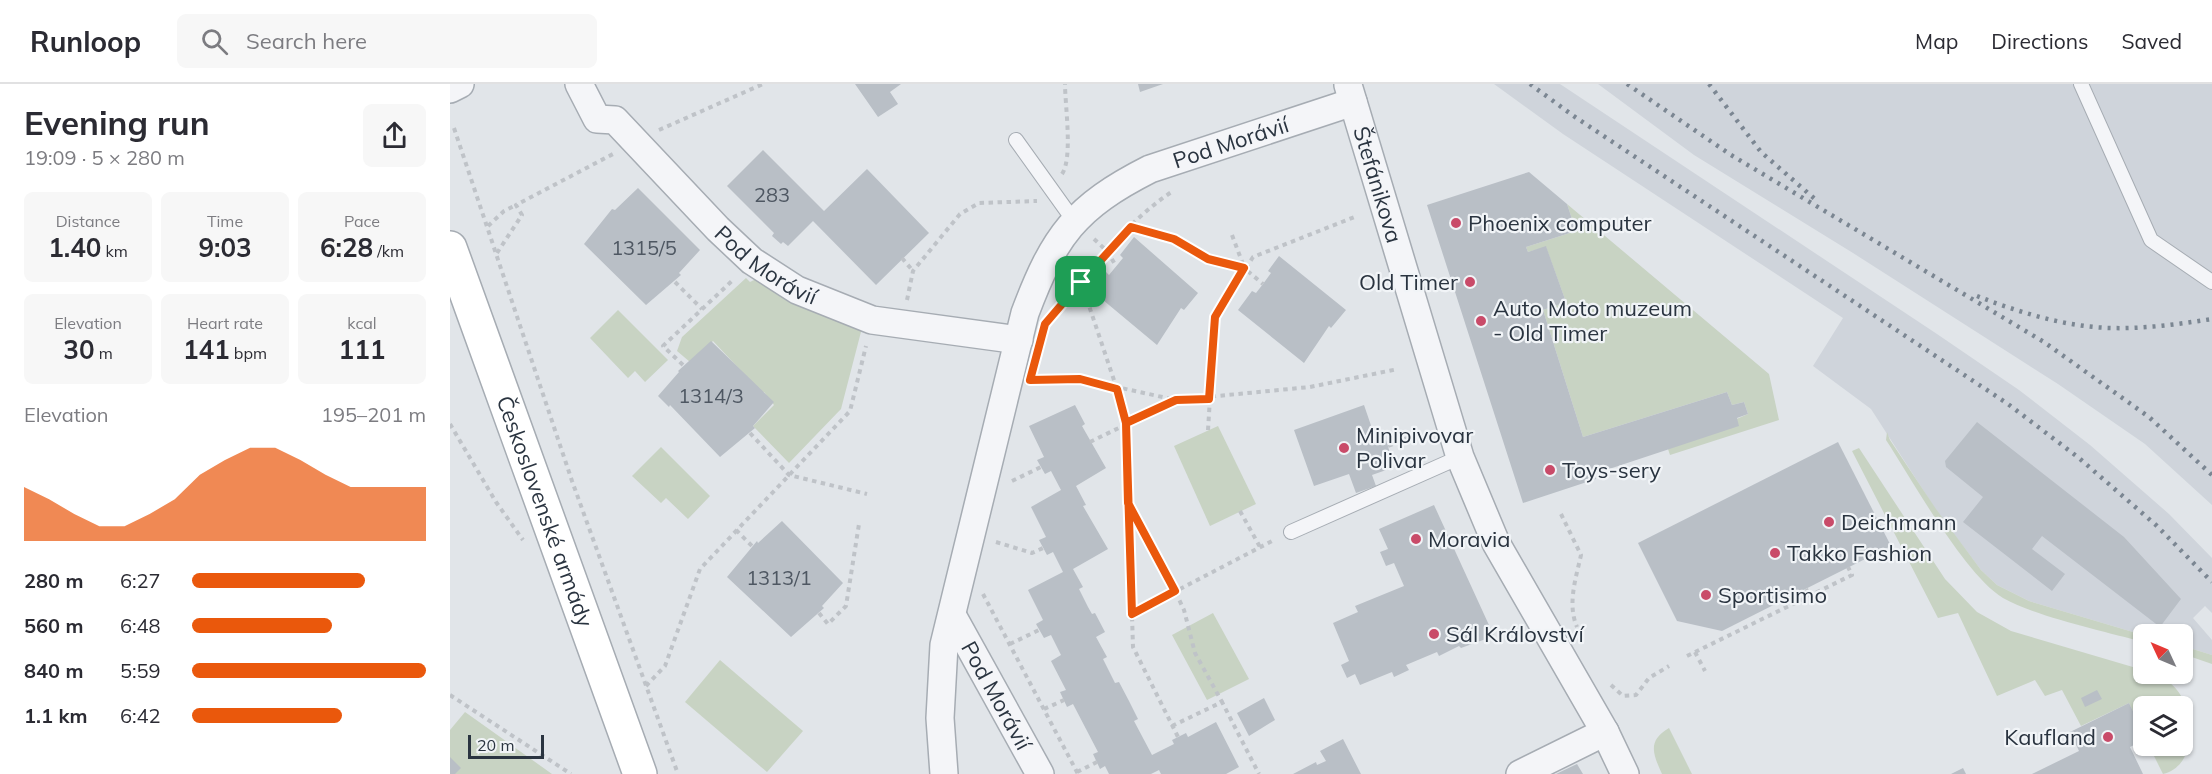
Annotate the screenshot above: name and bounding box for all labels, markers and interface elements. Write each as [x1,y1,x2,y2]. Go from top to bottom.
search box [177,14,597,68]
text: Runloop [30,24,141,59]
icon: search [198,25,231,58]
text: Search here [246,27,367,55]
text: Map [1915,28,1958,54]
text: Directions [1991,28,2088,54]
text: Saved [2121,28,2182,54]
text: Evening run [24,102,210,143]
button: share [363,104,426,167]
street label: Pod Morávií [1169,110,1294,175]
street label: Štefánikova [1347,123,1409,246]
text: 19:09 · 5 × 280 m [24,145,185,170]
house number: 283 [754,182,790,207]
place label: Phoenix computer [1468,209,1651,237]
text: Distance [56,211,120,231]
text: Time [207,211,243,231]
text: Pace [344,211,380,231]
marker: Phoenix computer [1449,216,1463,230]
street label: Pod Morávií [709,219,823,311]
text: 1.40 [48,231,101,264]
text: 9:03 [198,231,252,264]
text: 6:28 [320,231,373,264]
house number: 1315/5 [611,235,677,260]
text: km [101,241,128,261]
text: /km [373,241,404,261]
pin [1055,256,1106,307]
icon: arrive [1064,265,1097,298]
place label: Old Timer [1359,268,1458,296]
marker: Old Timer [1463,275,1477,289]
place label: Auto Moto muzeum - Old Timer [1493,294,1692,347]
text: Elevation [54,313,122,333]
text: Heart rate [187,313,263,333]
text: kcal [347,313,377,333]
marker: Auto Moto muzeum - Old Timer [1474,314,1488,328]
text: 30 [63,333,94,366]
text: 141 [183,333,230,366]
text: 111 [339,333,385,366]
text: m [94,343,113,363]
text: bpm [230,343,267,363]
house number: 1314/3 [678,383,744,408]
street label: Československé armády [490,392,600,631]
text: Elevation [24,402,109,427]
text: 195–201 m [321,402,426,427]
place label: Minipivovar Polivar [1356,421,1473,474]
marker: Minipivovar Polivar [1337,441,1351,455]
place label: Toys-sery [1562,456,1661,484]
marker: Toys-sery [1543,463,1557,477]
place label: Deichmann [1841,508,1957,536]
marker: Deichmann [1822,515,1836,529]
place label: Moravia [1428,525,1511,553]
marker: Moravia [1409,532,1423,546]
place label: Takko Fashion [1787,539,1932,567]
marker: Takko Fashion [1768,546,1782,560]
house number: 1313/1 [746,565,812,590]
text: 280 m [24,568,83,593]
text: 6:27 [120,568,161,593]
place label: Sportisimo [1718,581,1827,609]
marker: Sportisimo [1699,588,1713,602]
text: 560 m [24,613,83,638]
text: 6:48 [120,613,161,638]
place label: Sál Království [1446,620,1585,648]
north arrow [2133,624,2193,684]
map controls [2133,624,2193,756]
marker: Sál Království [1427,627,1441,641]
street label: Pod Morávií [955,636,1039,756]
text: 840 m [24,658,83,683]
text: 5:59 [120,658,161,683]
button: layers [2133,696,2193,756]
text: 1.1 km [24,703,87,728]
text: 6:42 [120,703,161,728]
place label: Kaufland [2004,723,2096,751]
marker: Kaufland [2101,730,2115,744]
scale bar [468,732,544,760]
text: 20 m [477,735,514,755]

